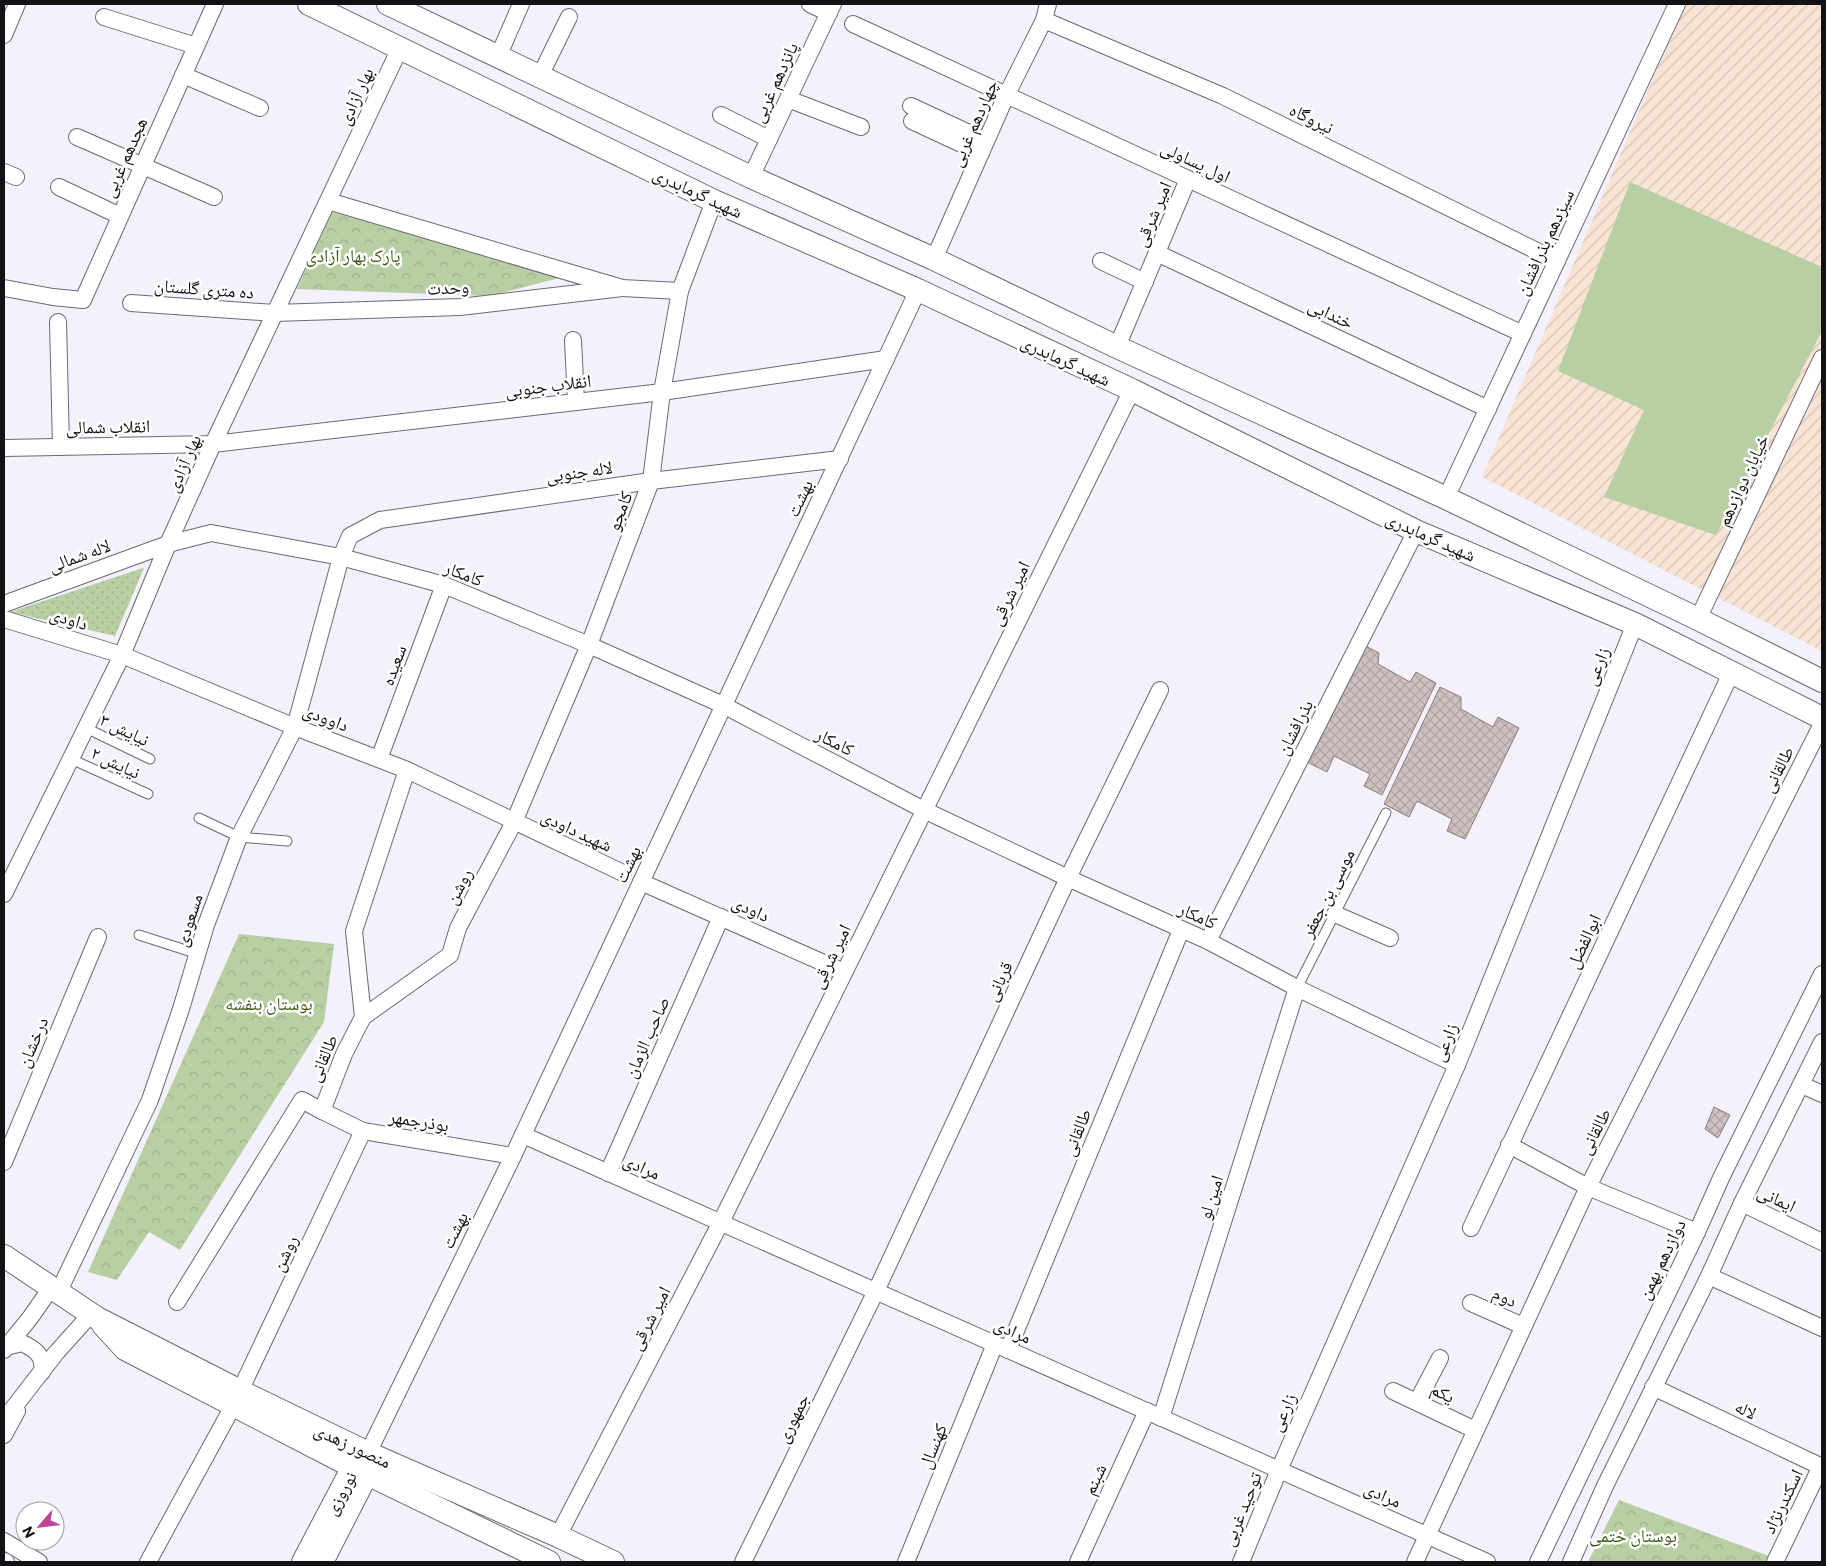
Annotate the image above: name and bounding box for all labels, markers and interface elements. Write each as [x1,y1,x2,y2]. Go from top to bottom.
street label: پانزدهم غربی [746,38,804,127]
street label: بهار آزادی [332,64,379,129]
street label: چهاردهم غربی [944,76,1004,171]
street label: نیروگاه [1286,98,1338,138]
street label: هجدهم غربی [97,114,153,201]
street label: اول یساولی [1157,135,1234,188]
street label: شهید گرمابدری [649,162,746,223]
street label: امیر شرقی [1128,178,1176,250]
street label: سیزدهم بذرافشان [1510,185,1580,299]
park label: پارک بهار آزادی [306,244,400,267]
street label: ده متری گلستان [153,274,255,303]
street label: وحدت [426,275,470,299]
street label: خندابی [1305,293,1357,334]
street label: شهید گرمابدری [1017,330,1114,391]
street label: انقلاب جنوبی [503,369,593,402]
street label: انقلاب شمالی [66,414,150,439]
street label: خیابان دوازدهم [1711,430,1775,530]
street label: بهار آزادی [161,431,206,496]
street label: لاله جنوبی [544,455,614,488]
street label: بهشت [781,476,818,520]
street label: کامجو [601,488,637,534]
street label: شهید گرمابدری [1382,506,1479,567]
street label: لاله شمالی [45,534,114,577]
street label: کامکار [440,555,487,591]
street label: امیر شرقی [984,557,1035,629]
street label: داودی [47,602,91,635]
street label: سعیده [376,642,411,688]
street label: زارعی [1578,643,1615,689]
street label: بذرافشان [1271,696,1318,759]
street label: داوودی [300,698,352,737]
street label: نیایش ۳ [96,708,153,751]
street label: کامکار [811,722,858,760]
street label: نیایش ۲ [87,741,144,784]
street label: طالقانی [1756,742,1799,796]
street label: شهید داودی [538,804,616,857]
street label: بهشت [609,842,646,886]
street label: موسی بن جعفر [1295,845,1360,942]
street label: روشن [439,864,477,908]
street label: داودی [728,890,773,927]
street label: مسعودی [169,891,208,950]
street label: کامکار [1174,896,1221,933]
street label: ابوالفضل [1561,910,1606,972]
street label: امیر شرقی [805,920,856,992]
street label: قربانی [979,957,1018,1005]
park label: بوستان بنفشه [225,992,313,1015]
street label: صاحب الزمان [618,993,675,1082]
street label: درخشان [12,1013,53,1071]
street label: زارعی [1426,1019,1463,1065]
street label: طالقانی [302,1031,343,1085]
street label: بوذرجمهر [386,1104,451,1136]
street label: طالقانی [1573,1104,1616,1158]
street label: طالقانی [1057,1105,1096,1159]
street label: مرادی [620,1148,664,1185]
street label: امین لو [1193,1172,1228,1222]
street label: ایمانی [1754,1180,1800,1217]
street label: بهشت [436,1208,473,1252]
street label: دوازدهم بهمن [1632,1215,1692,1304]
street label: روشن [266,1231,303,1275]
street label: دوم [1488,1281,1521,1313]
street label: امیر شرقی [624,1282,675,1354]
street label: مرادی [991,1312,1035,1349]
street label: یکم [1427,1377,1459,1409]
street label: زارعی [1264,1389,1301,1435]
street label: جمهوری [771,1390,814,1447]
street label: لاله [1732,1395,1760,1423]
street label: منصور زهدی [311,1418,395,1473]
street label: کهنسال [913,1420,952,1472]
street label: شبنم [1077,1460,1113,1499]
street label: اسکندرنژاد [1757,1465,1807,1537]
street label: نوروزی [319,1467,362,1519]
street label: توحید غربی [1216,1469,1267,1550]
street label: مرادی [1361,1476,1405,1513]
north arrow [15,1501,65,1551]
text: N [18,1524,38,1541]
park label: بوستان ختمی [1589,1524,1677,1547]

